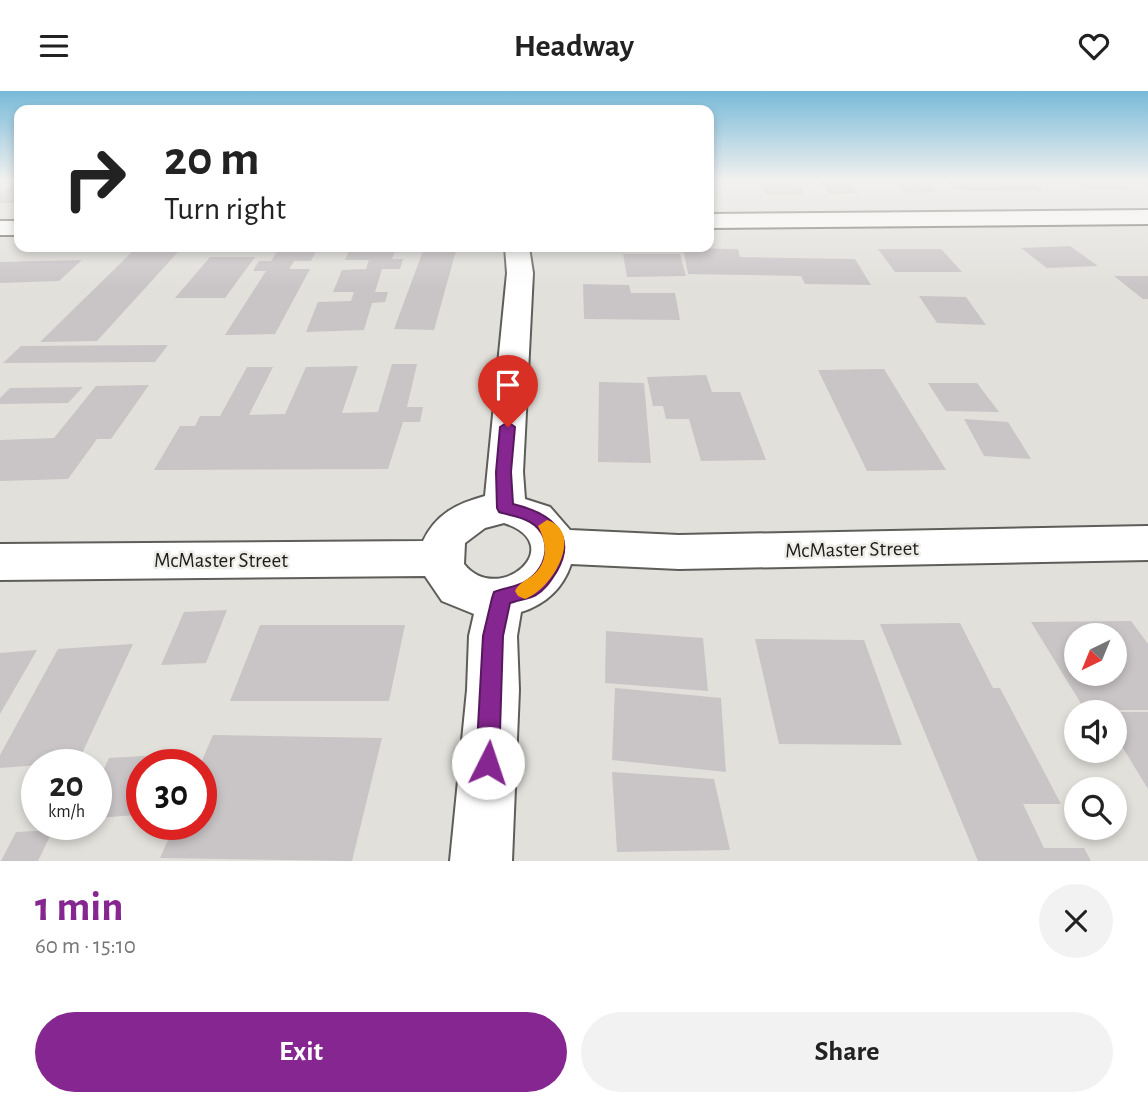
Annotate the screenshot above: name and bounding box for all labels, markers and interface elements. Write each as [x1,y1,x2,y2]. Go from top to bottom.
icon: menu [35,27,73,65]
icon: heart [1075,27,1113,65]
text: Headway [514,30,634,62]
icon: right [49,133,140,224]
text: 20 m [164,135,260,184]
text: Turn right [164,193,286,225]
pin [478,355,538,427]
icon: arrive [489,366,527,404]
street label: McMaster Street [785,538,919,561]
street label: McMaster Street [154,550,288,571]
north arrow [1064,623,1127,686]
map controls [1064,623,1127,840]
button: sound [1064,700,1127,763]
position arrow [451,726,525,800]
speed limit sign: 30 [126,749,217,840]
text: 20 [49,768,84,803]
button: search [1064,777,1127,840]
text: km/h [48,803,85,821]
button: close [1039,884,1113,958]
text: 1 min [35,886,124,928]
text: 60 m · 15:10 [35,935,136,958]
button: Exit [35,1012,567,1092]
button: Share [581,1012,1113,1092]

